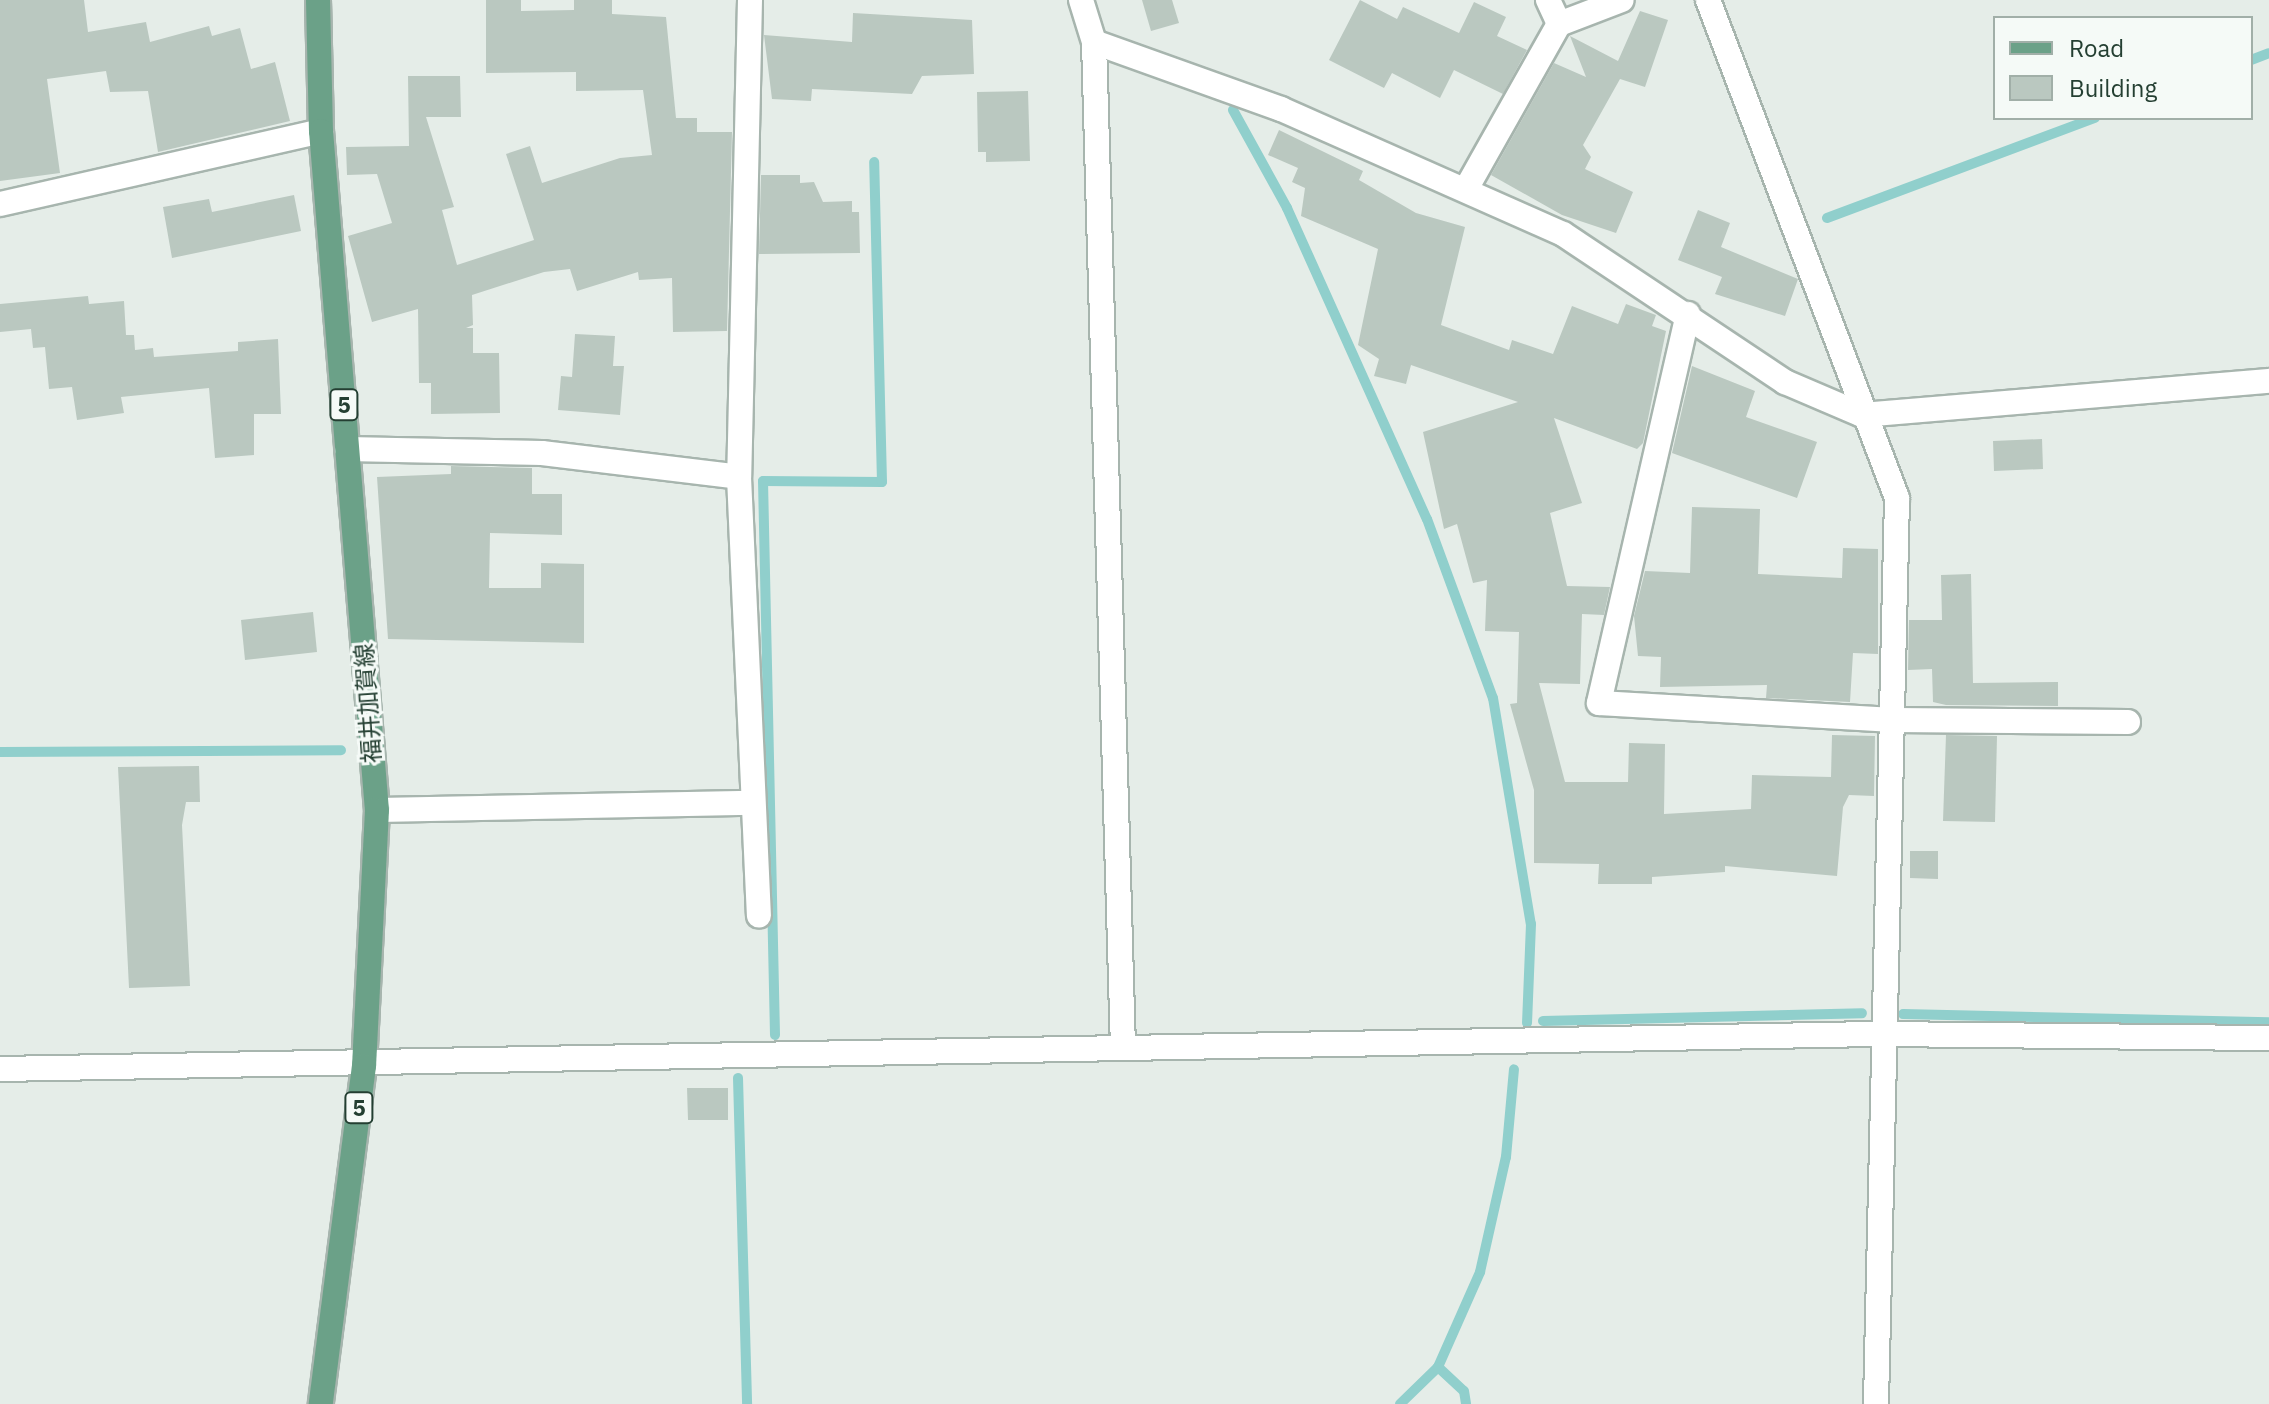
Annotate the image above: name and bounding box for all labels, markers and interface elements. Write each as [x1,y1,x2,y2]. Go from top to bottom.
legend [1993,16,2253,120]
text: Road [2069,32,2124,64]
text: Building [2069,72,2157,104]
road number: 5 [328,387,360,423]
street label: 福井加賀線 [349,642,387,764]
road number: 5 [343,1090,375,1126]

